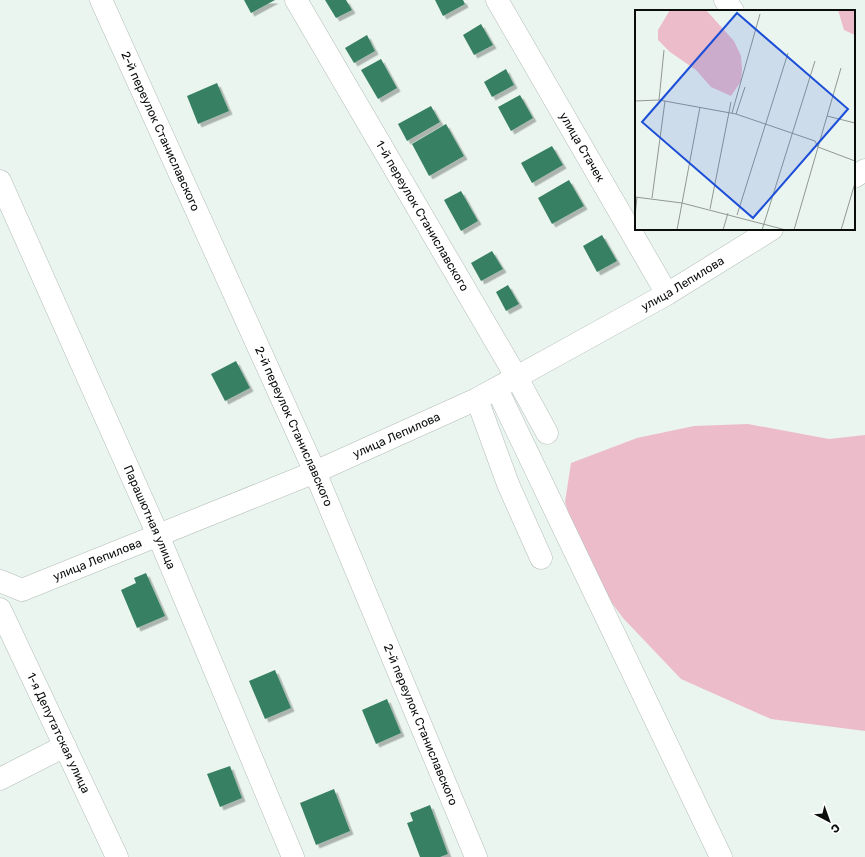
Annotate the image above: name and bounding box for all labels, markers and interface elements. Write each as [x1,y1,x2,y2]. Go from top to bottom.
inset map [635,10,855,230]
street label: 2-й переулок Станиславского [118,49,203,213]
street label: улица Стачек [556,110,608,185]
street label: 1-й переулок Станиславского [373,138,472,294]
street label: улица Лепилова [639,253,727,314]
street label: 2-й переулок Станиславского [252,344,336,509]
street label: улица Лепилова [351,410,442,461]
street label: Парашютная улица [121,463,179,571]
street label: улица Лепилова [51,536,144,584]
street label: 2-й переулок Станиславского [381,642,461,808]
street label: 1-я Депутатская улица [24,670,93,796]
north arrow [809,801,849,841]
text: С [828,821,842,836]

